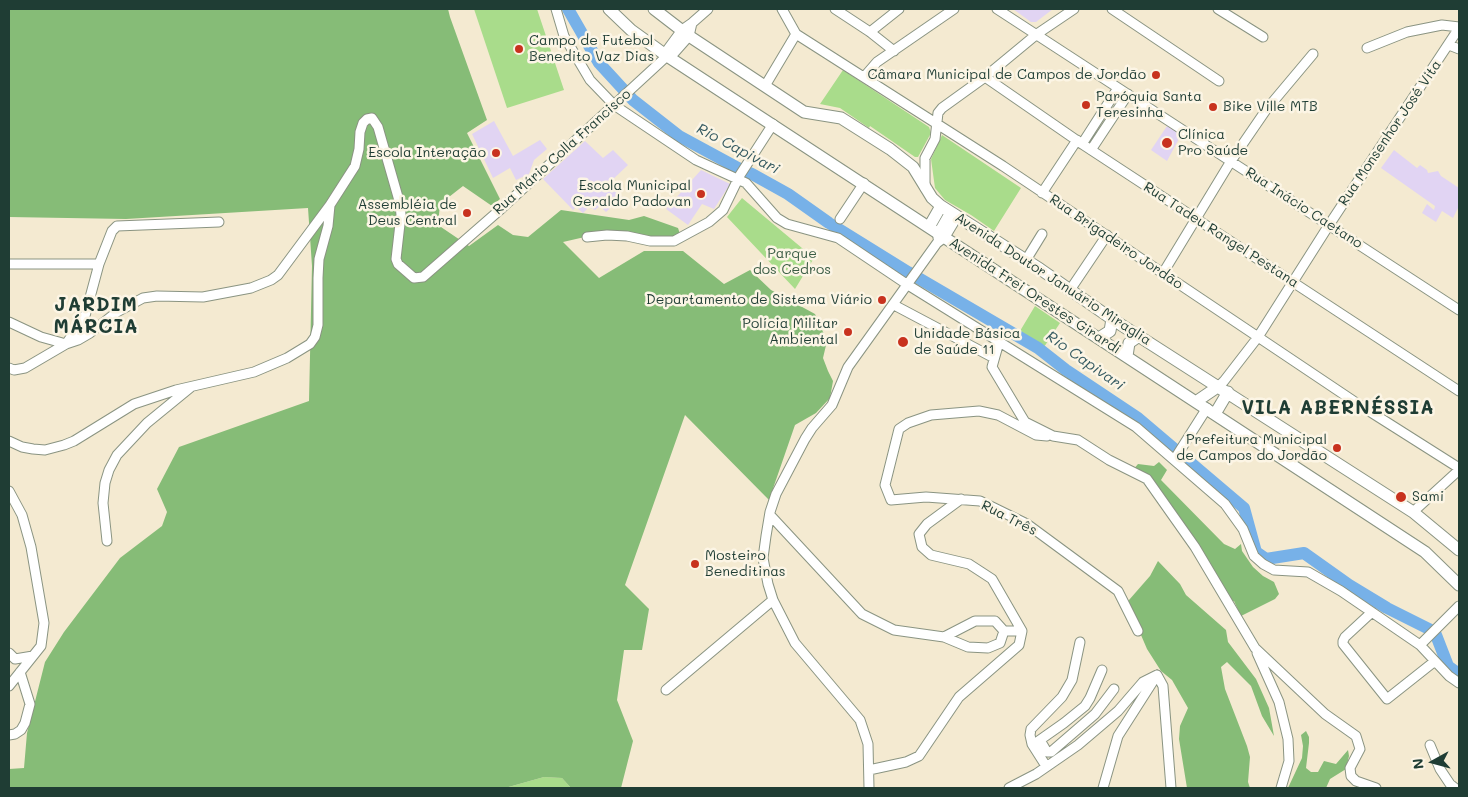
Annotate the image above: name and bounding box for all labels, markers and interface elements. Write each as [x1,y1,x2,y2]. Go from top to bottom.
place label: Campo de Futebol Benedito Vaz Dias [529,33,654,65]
marker: Campo de Futebol Benedito Vaz Dias [513,43,525,55]
street label: Rua Monsenhor José Vita [1335,57,1445,209]
place label: Câmara Municipal de Campos de Jordão [867,67,1146,83]
marker: Câmara Municipal de Campos de Jordão [1150,69,1162,81]
street label: Rua Mário Colla Francisco [490,86,634,218]
place label: Paróquia Santa Teresinha [1096,89,1202,121]
marker: Paróquia Santa Teresinha [1080,99,1092,111]
place label: Bike Ville MTB [1223,99,1318,115]
marker: Bike Ville MTB [1207,101,1219,113]
water label: Rio Capivari [694,120,782,178]
place label: Clínica Pro Saúde [1178,127,1248,160]
marker: Clínica Pro Saúde [1160,136,1174,150]
place label: Escola Interação [368,145,486,161]
marker: Escola Interação [490,147,502,159]
street label: Rua Inácio Caetano [1242,164,1366,252]
place label: Escola Municipal Geraldo Padovan [573,178,691,210]
street label: Rua Tadeu Rangel Pestana [1140,178,1302,292]
marker: Escola Municipal Geraldo Padovan [695,188,707,200]
street label: Rua Brigadeiro Jordão [1046,191,1186,293]
place label: Assembléia de Deus Central [358,197,457,230]
marker: Assembléia de Deus Central [461,207,473,219]
street label: Avenida Doutor Januário Miraglia [952,209,1154,349]
street label: Avenida Frei Orestes Girardi [946,234,1124,358]
park label: Parque dos Cedros [753,246,831,278]
place label: Departamento de Sistema Viário [646,292,872,308]
district label: JARDIM MÁRCIA [53,294,139,338]
marker: Departamento de Sistema Viário [876,294,888,306]
place label: Polícia Militar Ambiental [742,316,838,348]
marker: Polícia Militar Ambiental [842,326,854,338]
place label: Unidade Básica de Saúde 11 [914,326,1020,358]
water label: Rio Capivari [1042,327,1128,395]
marker: Unidade Básica de Saúde 11 [896,335,910,349]
district label: VILA ABERNÉSSIA [1240,397,1436,419]
place label: Prefeitura Municipal de Campos do Jordão [1176,432,1327,464]
marker: Prefeitura Municipal de Campos do Jordão [1331,442,1343,454]
place label: Sami [1412,489,1444,505]
marker: Sami [1394,490,1408,504]
street label: Rua Três [978,497,1040,539]
place label: Mosteiro Beneditinas [705,548,786,580]
marker: Mosteiro Beneditinas [689,558,701,570]
north arrow [1408,737,1458,787]
text: N [1408,757,1428,770]

